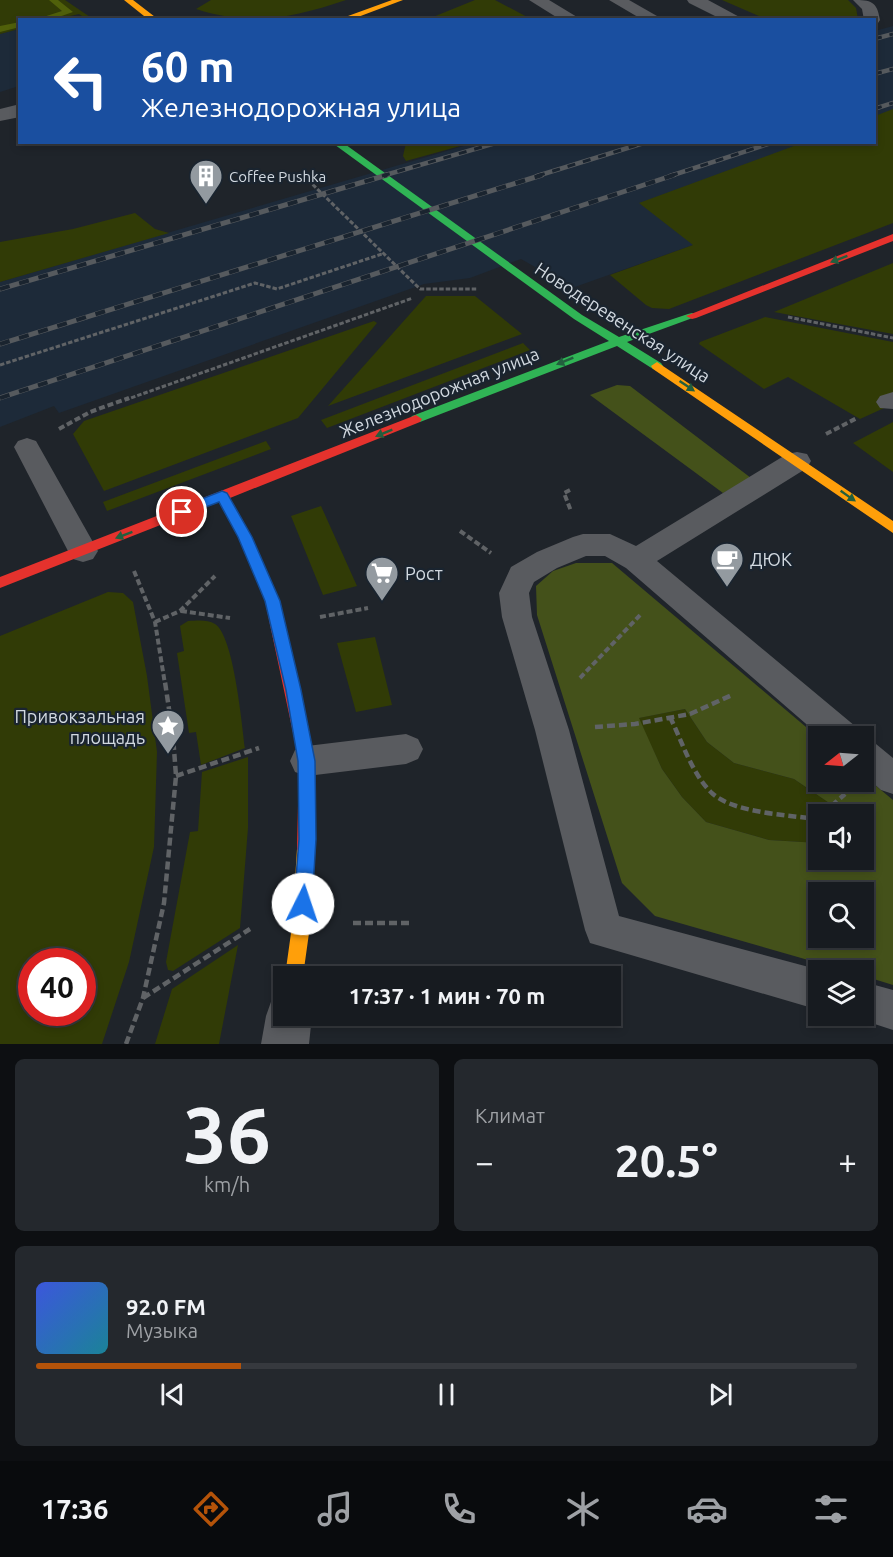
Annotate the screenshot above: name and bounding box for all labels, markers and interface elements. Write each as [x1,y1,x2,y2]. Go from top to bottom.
icon: left [42,42,120,120]
text: 60 m [141,43,235,90]
text: Железнодорожная улица [141,92,461,122]
building icon: Coffee Pushka [188,158,224,205]
place label: Coffee Pushka [229,168,326,185]
one-way arrow [829,254,847,264]
street label: Новодеревенская улица [532,258,714,386]
street label: Железнодорожная улица [336,343,542,441]
one-way arrow [556,357,574,366]
one-way arrow [679,380,695,391]
one-way arrow [374,428,392,438]
pin [156,486,207,537]
one-way arrow [839,490,855,502]
icon: arrive [165,495,198,528]
one-way arrow [115,531,133,540]
cafe icon: ДЮК [709,541,745,588]
place label: ДЮК [750,549,792,569]
supermarket icon: Рост [364,555,400,602]
place label: Рост [405,563,443,583]
place label: Привокзальная площадь [14,706,145,747]
place icon: Привокзальная площадь [150,708,186,755]
north arrow [808,726,874,792]
map controls [808,726,874,1026]
button: sound [808,804,874,870]
position arrow [271,872,335,936]
button: search [808,882,874,948]
speed limit sign: 40 [18,948,96,1026]
button: layers [808,960,874,1026]
text: 17:37 · 1 мин · 70 m [349,983,545,1008]
text: 36 [183,1090,271,1178]
text: Климат [475,1104,545,1127]
text: 20.5° [614,1135,718,1186]
text: − [475,1143,494,1180]
text: + [838,1143,857,1180]
text: km/h [204,1173,250,1196]
text: 92.0 FM [126,1294,206,1319]
text: Музыка [126,1319,198,1342]
icon: previous [156,1378,189,1411]
icon: pause [430,1378,463,1411]
icon: next [704,1378,737,1411]
icon: directions [190,1488,232,1530]
icon: music [314,1488,356,1530]
icon: phone [438,1488,480,1530]
icon: climate [562,1488,604,1530]
icon: car [686,1488,728,1530]
icon: filters [810,1488,852,1530]
text: 17:36 [41,1494,109,1524]

